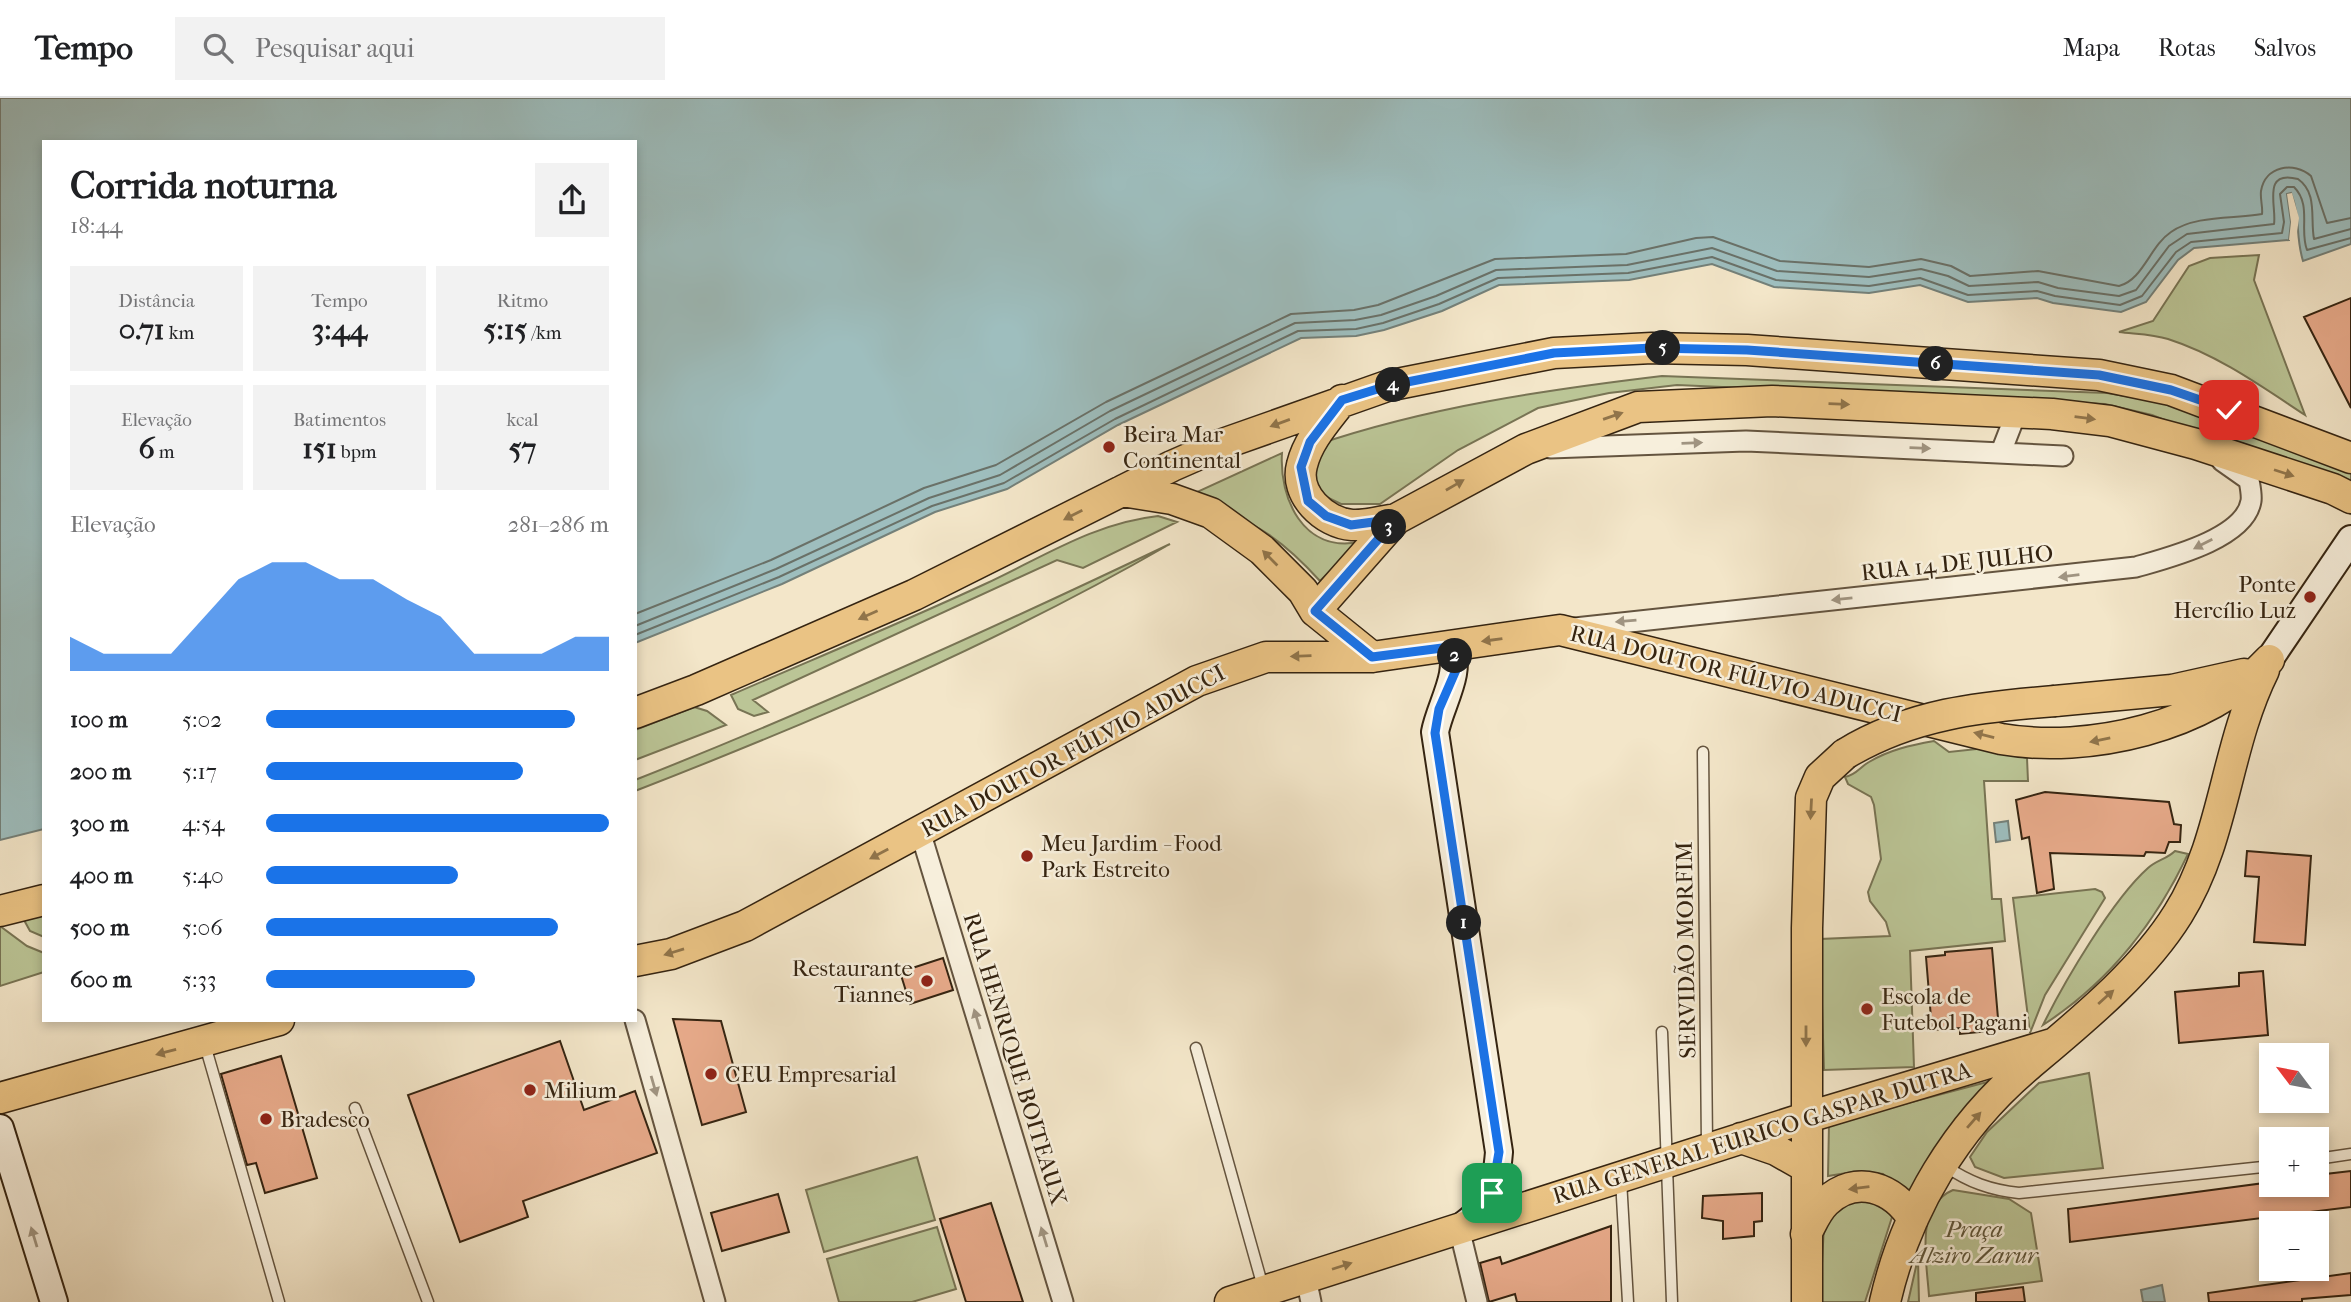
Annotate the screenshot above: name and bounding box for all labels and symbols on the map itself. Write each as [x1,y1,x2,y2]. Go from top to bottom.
pin: 5 [1646,330,1680,366]
pin: 6 [1918,346,1954,382]
pin: 4 [1376,368,1410,402]
pin [2199,380,2259,440]
one-way arrow [1828,399,1850,410]
one-way arrow [1602,410,1623,421]
one-way arrow [2074,413,2096,424]
one-way arrow [1270,417,1291,428]
place label: Beira Mar Continental [1123,421,1242,474]
one-way arrow [1682,437,1704,448]
marker: Beira Mar Continental [1101,439,1117,455]
one-way arrow [1909,442,1931,453]
one-way arrow [2274,468,2295,479]
one-way arrow [1445,479,1465,491]
one-way arrow [1063,510,1083,521]
pin: 3 [1372,510,1406,544]
one-way arrow [2193,538,2213,549]
street label: RUA 14 DE JULHO [1860,539,2054,587]
one-way arrow [1261,549,1278,566]
one-way arrow [2057,570,2079,581]
place label: Ponte Hercílio Luz [2173,571,2296,624]
marker: Ponte Hercílio Luz [2302,589,2318,605]
one-way arrow [1831,594,1853,605]
one-way arrow [858,610,879,621]
one-way arrow [1615,615,1637,626]
street label: RUA DOUTOR FÚLVIO ADUCCI [1567,620,1905,728]
one-way arrow [1481,635,1503,646]
pin: 2 [1438,638,1472,674]
one-way arrow [1290,651,1312,662]
street label: RUA DOUTOR FÚLVIO ADUCCI [916,659,1230,843]
one-way arrow [1973,729,1995,740]
one-way arrow [2089,734,2111,745]
one-way arrow [1806,798,1817,820]
place label: Meu Jardim - Food Park Estreito [1041,830,1222,883]
street label: SERVIDÃO MORFIM [1671,841,1701,1059]
one-way arrow [869,848,889,860]
marker: Meu Jardim - Food Park Estreito [1019,848,1035,864]
pin: 1 [1446,906,1482,940]
street label: RUA HENRIQUE BOITEAUX [958,909,1072,1209]
one-way arrow [664,948,685,958]
place label: Restaurante Tiannes [792,955,913,1008]
marker: Restaurante Tiannes [919,973,935,989]
place label: Escola de Futebol Pagani [1881,983,2028,1036]
one-way arrow [2097,989,2115,1005]
marker: Escola de Futebol Pagani [1859,1001,1875,1017]
one-way arrow [972,1008,982,1029]
one-way arrow [1800,1026,1812,1048]
north arrow [2259,1043,2329,1113]
one-way arrow [155,1047,177,1058]
street label: RUA GENERAL EURICO GASPAR DUTRA [1549,1056,1976,1210]
place label: CEU Empresarial [725,1061,897,1088]
marker: CEU Empresarial [703,1066,719,1082]
one-way arrow [649,1076,659,1097]
place label: Milium [544,1077,617,1104]
marker: Milium [522,1082,538,1098]
place label: Bradesco [280,1106,370,1133]
marker: Bradesco [258,1111,274,1127]
one-way arrow [1966,1112,1981,1129]
pin [1462,1163,1522,1223]
one-way arrow [1848,1183,1870,1194]
park label: Praça Alziro Zarur [1907,1216,2039,1269]
one-way arrow [28,1226,39,1247]
one-way arrow [1038,1226,1048,1247]
one-way arrow [1331,1260,1352,1271]

